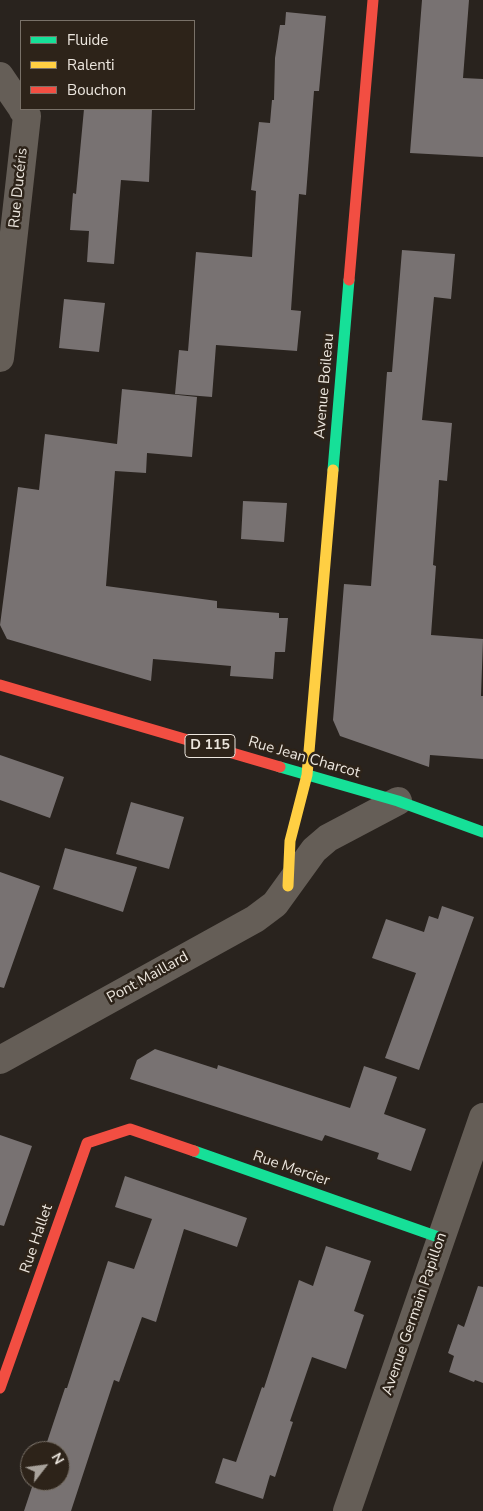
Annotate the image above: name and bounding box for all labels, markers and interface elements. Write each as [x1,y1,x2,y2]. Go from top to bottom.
legend [20,20,195,110]
text: Fluide [67,30,108,50]
text: Ralenti [67,55,115,75]
text: Bouchon [67,80,126,100]
street label: Rue Ducéris [6,147,32,229]
street label: Avenue Boileau [311,333,339,439]
street label: Rue Jean Charcot [246,733,362,783]
road number: D 115 [185,734,235,758]
street label: Pont Maillard [104,948,192,1008]
street label: Rue Mercier [250,1147,332,1191]
street label: Rue Hallet [17,1202,57,1276]
street label: Avenue Germain Papillon [379,1230,451,1398]
north arrow [20,1441,70,1491]
text: N [47,1449,68,1468]

